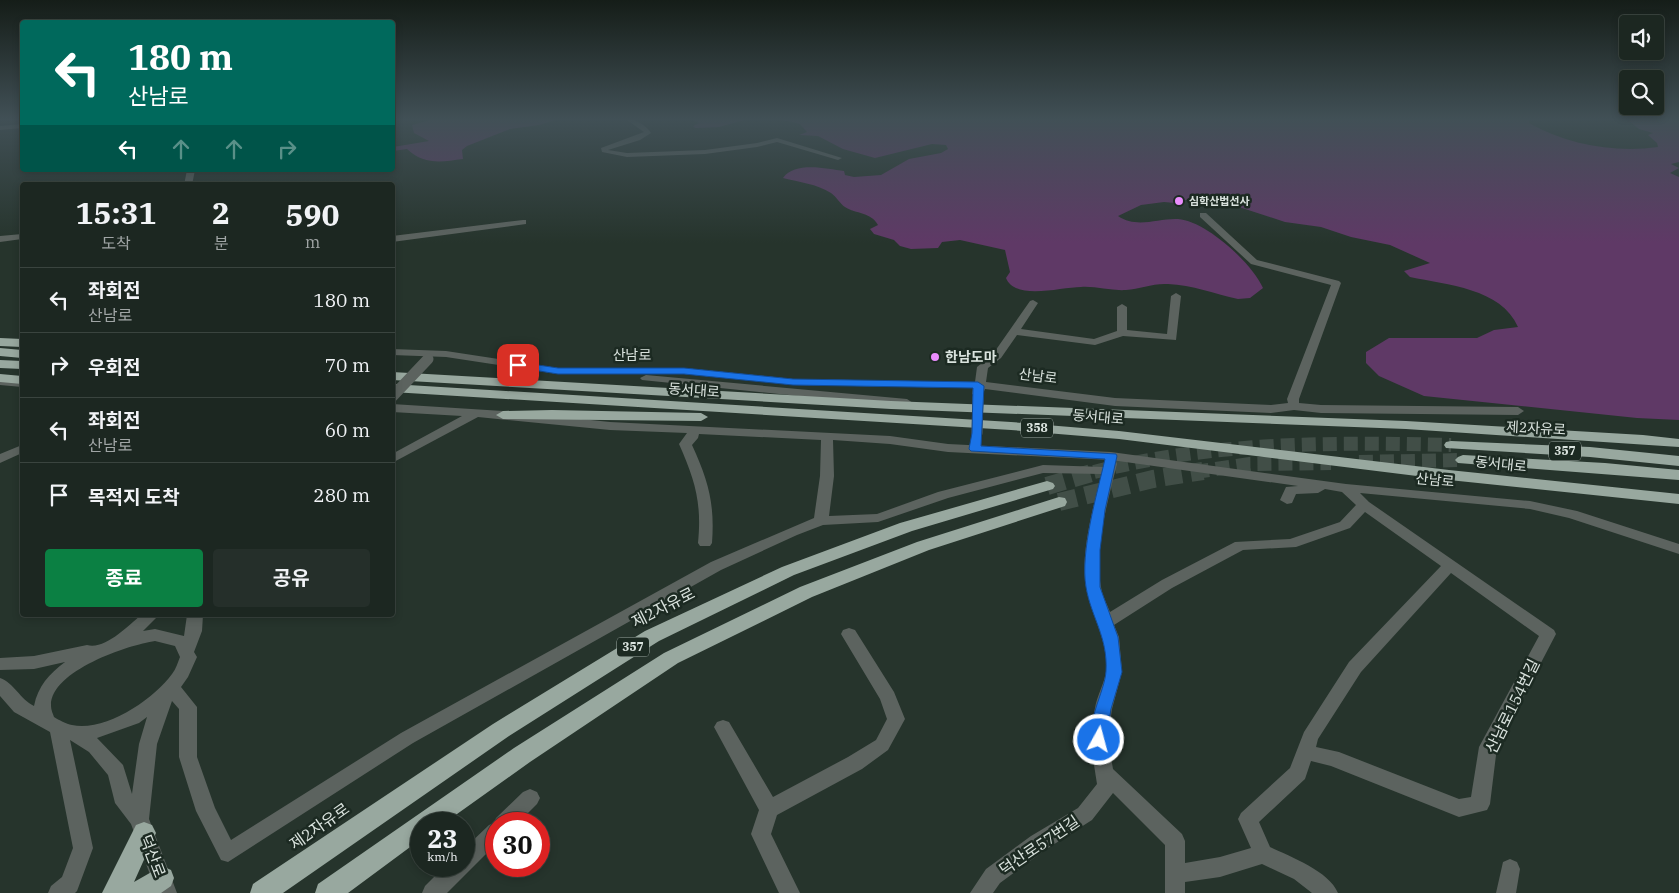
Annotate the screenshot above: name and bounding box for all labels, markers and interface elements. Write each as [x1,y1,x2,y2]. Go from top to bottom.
map controls [1619,15,1664,115]
button: sound [1619,15,1664,60]
text: 180 m [128,34,233,80]
icon: left [45,40,110,105]
button: search [1619,70,1664,115]
text: 산남로 [128,81,189,110]
icon: left [114,135,142,163]
icon: ahead [167,135,195,163]
icon: ahead [220,135,248,163]
icon: right [273,135,301,163]
text: 15:31 [75,193,157,232]
text: 2 [212,193,230,232]
place label: 심학산법선사 [1189,194,1250,208]
text: 590 [286,195,340,234]
marker: 심학산법선사 [1173,195,1185,207]
text: m [305,232,320,252]
text: 도착 [101,233,131,253]
text: 분 [214,233,228,253]
text: 좌회전 [88,278,140,302]
icon: left [45,286,73,314]
text: 180 m [313,288,370,312]
text: 산남로 [88,305,132,325]
pin [497,344,539,386]
street label: 산남로 [613,346,651,364]
place label: 한남도마 [945,348,997,366]
icon: right [45,351,73,379]
icon: arrive [504,351,532,379]
marker: 한남도마 [929,351,941,363]
text: 70 m [325,353,370,377]
text: 우회전 [88,355,140,379]
street label: 산남로 [1018,365,1058,387]
street label: 동서대로 [668,379,720,401]
street label: 동서대로 [1072,406,1125,428]
text: 좌회전 [88,408,140,432]
icon: left [45,416,73,444]
street label: 제2자유로 [1506,417,1567,439]
text: 60 m [325,418,370,442]
road number: 358 [1021,418,1053,438]
text: 산남로 [88,435,132,455]
road number: 357 [1549,442,1581,461]
street label: 동서대로 [1474,452,1528,476]
street label: 산남로 [1415,469,1455,491]
icon: arrive [45,481,73,509]
text: 280 m [313,483,370,507]
text: 목적지 도착 [88,485,180,509]
button: 종료 [45,549,203,607]
button: 공유 [213,549,370,607]
street label: 제2자유로 [628,582,698,631]
road number: 357 [617,638,649,656]
street label: 산남로154번길 [1481,656,1543,756]
position arrow [1072,713,1124,765]
street label: 제2자유로 [285,798,353,854]
street label: 덕산로57번길 [995,811,1083,879]
speed limit sign: 30 [485,812,550,877]
text: 23 [427,822,458,855]
street label: 덕산로 [136,832,170,880]
text: km/h [427,849,458,864]

